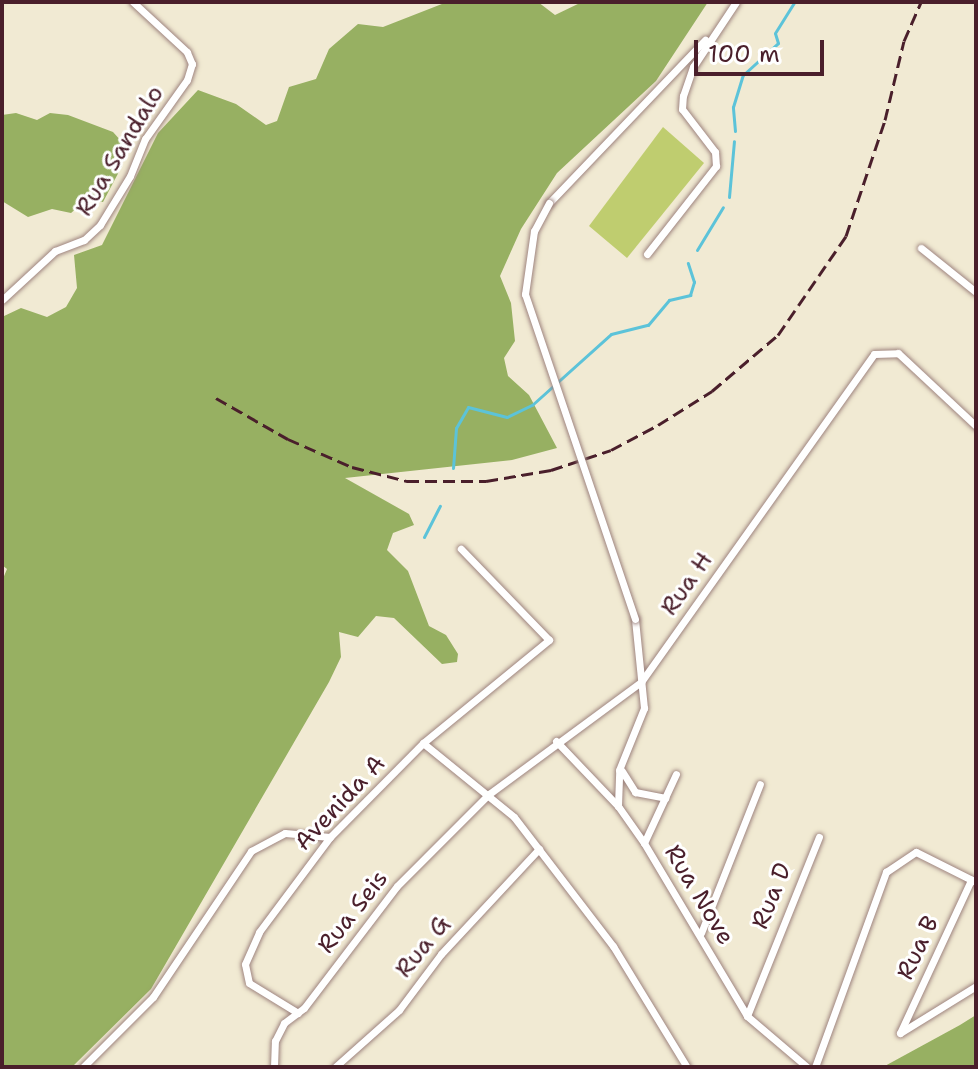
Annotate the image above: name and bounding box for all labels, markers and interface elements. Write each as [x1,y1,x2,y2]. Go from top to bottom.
scale bar [698,24,828,74]
text: 100 m [708,38,780,70]
street label: Rua Sandalo [70,81,170,221]
street label: Rua H [655,547,719,621]
street label: Avenida A [289,749,391,857]
street label: Rua Nove [658,840,740,950]
street label: Rua D [746,859,798,933]
street label: Rua Seis [312,865,394,959]
street label: Rua G [390,910,456,984]
street label: Rua B [891,912,945,984]

